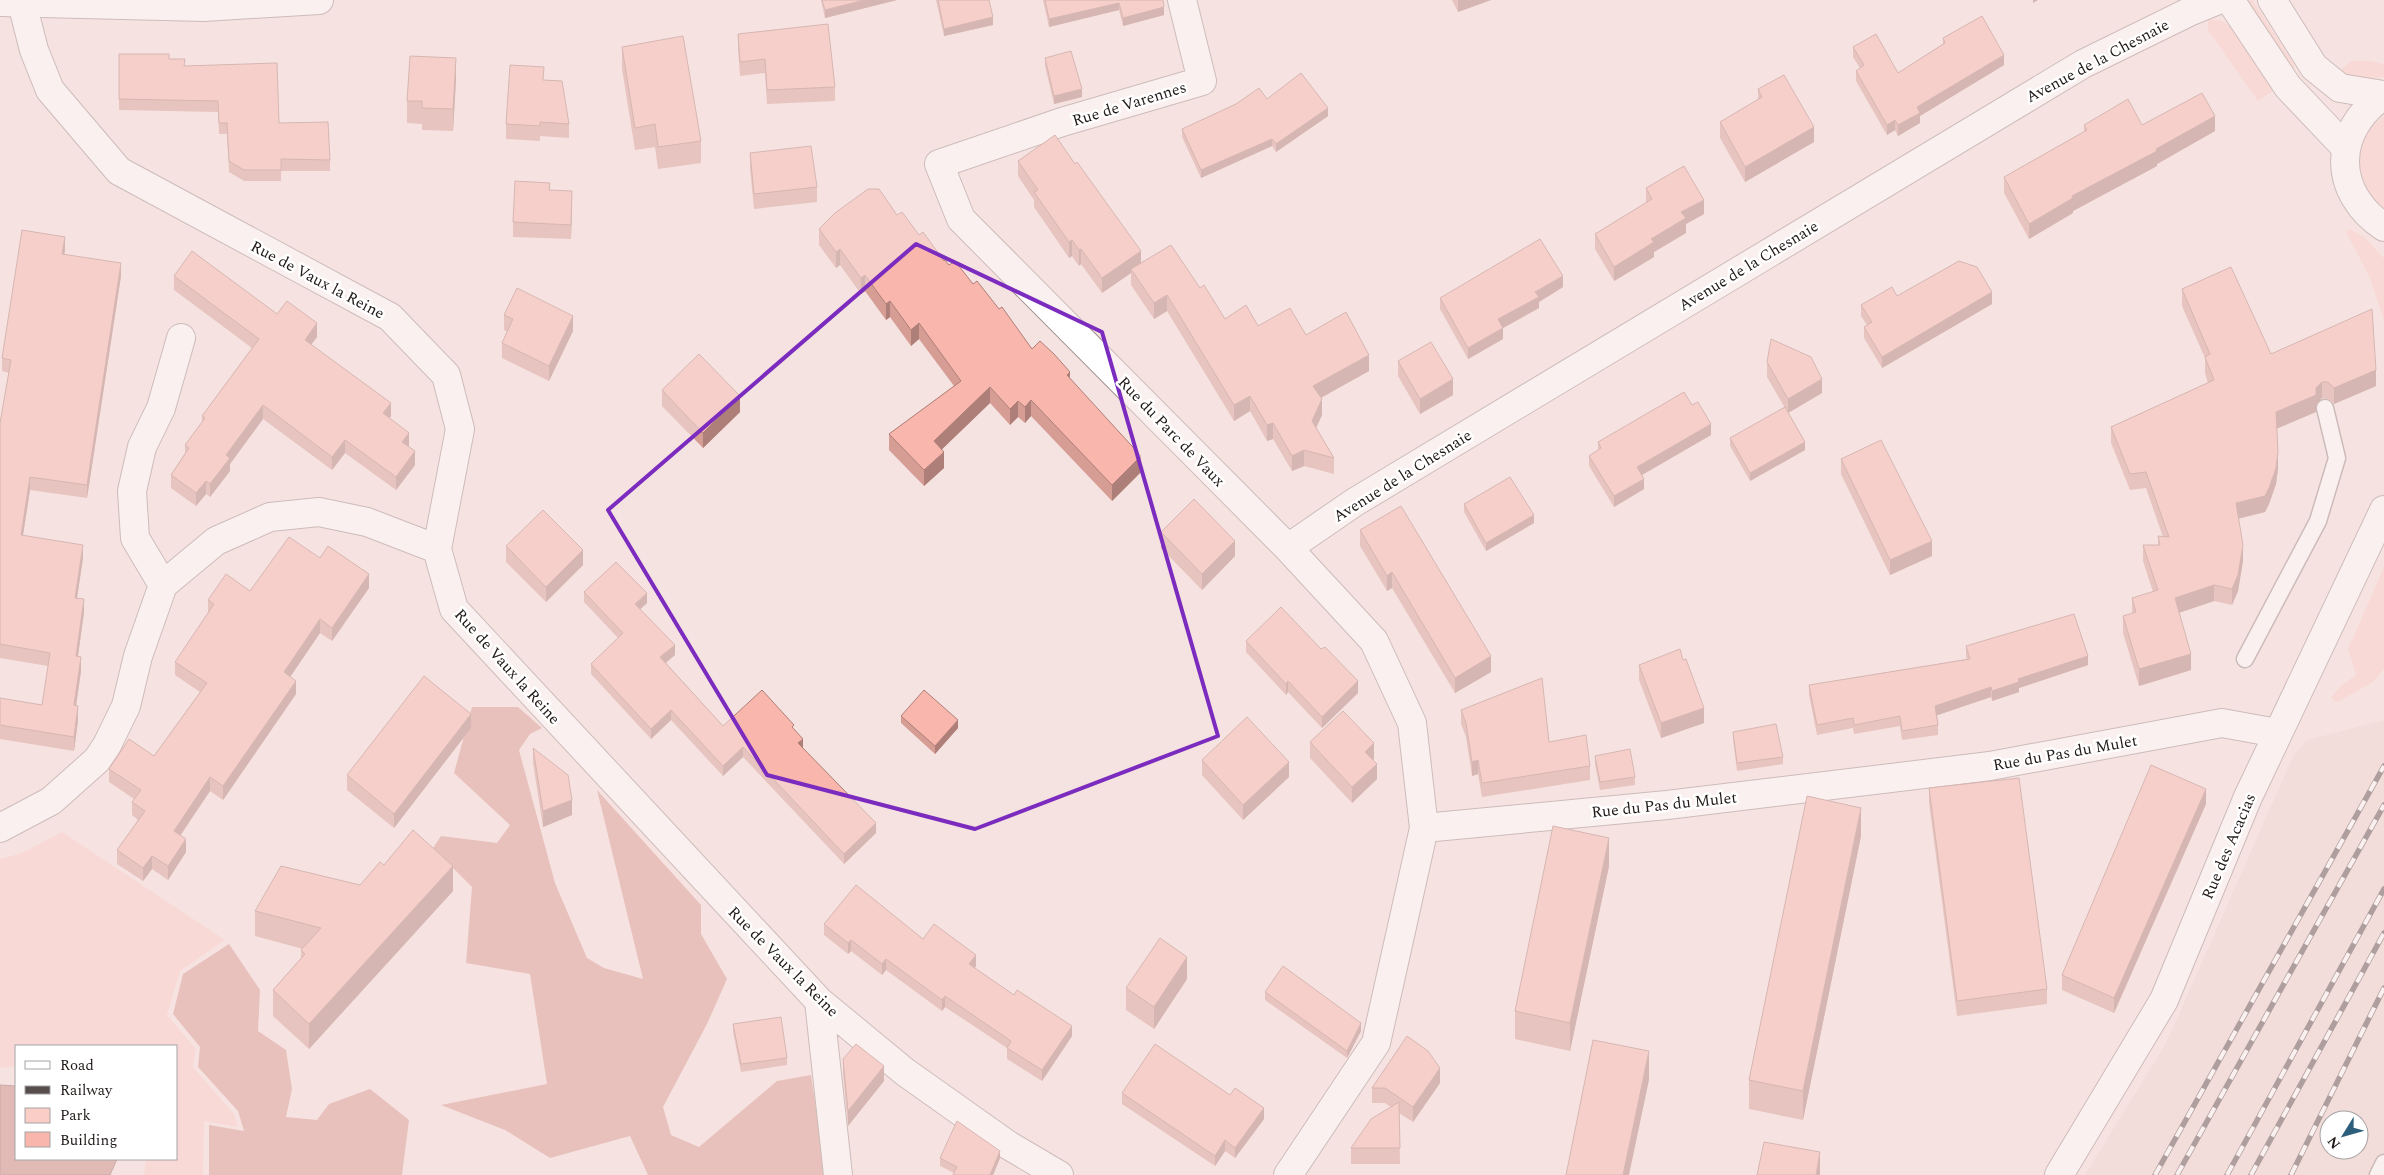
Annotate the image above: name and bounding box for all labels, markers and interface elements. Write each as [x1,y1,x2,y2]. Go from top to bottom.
street label: Avenue de la Chesnaie [2021,13,2173,109]
street label: Rue de Varennes [1069,75,1189,133]
street label: Avenue de la Chesnaie [1674,215,1823,317]
street label: Rue de Vaux la Reine [246,234,389,325]
street label: Rue du Parc de Vaux [1112,371,1230,492]
street label: Avenue de la Chesnaie [1329,423,1476,528]
street label: Rue de Vaux la Reine [449,603,566,730]
street label: Rue du Pas du Mulet [1991,728,2140,777]
street label: Rue du Pas du Mulet [1590,785,1738,825]
street label: Rue des Acacias [2196,789,2262,903]
street label: Rue de Vaux la Reine [722,901,844,1023]
legend [15,1045,178,1160]
text: Road [60,1054,94,1077]
text: Railway [60,1079,113,1102]
text: Park [60,1104,91,1127]
north arrow [2319,1110,2369,1160]
text: Building [60,1129,117,1152]
text: N [2322,1132,2346,1153]

